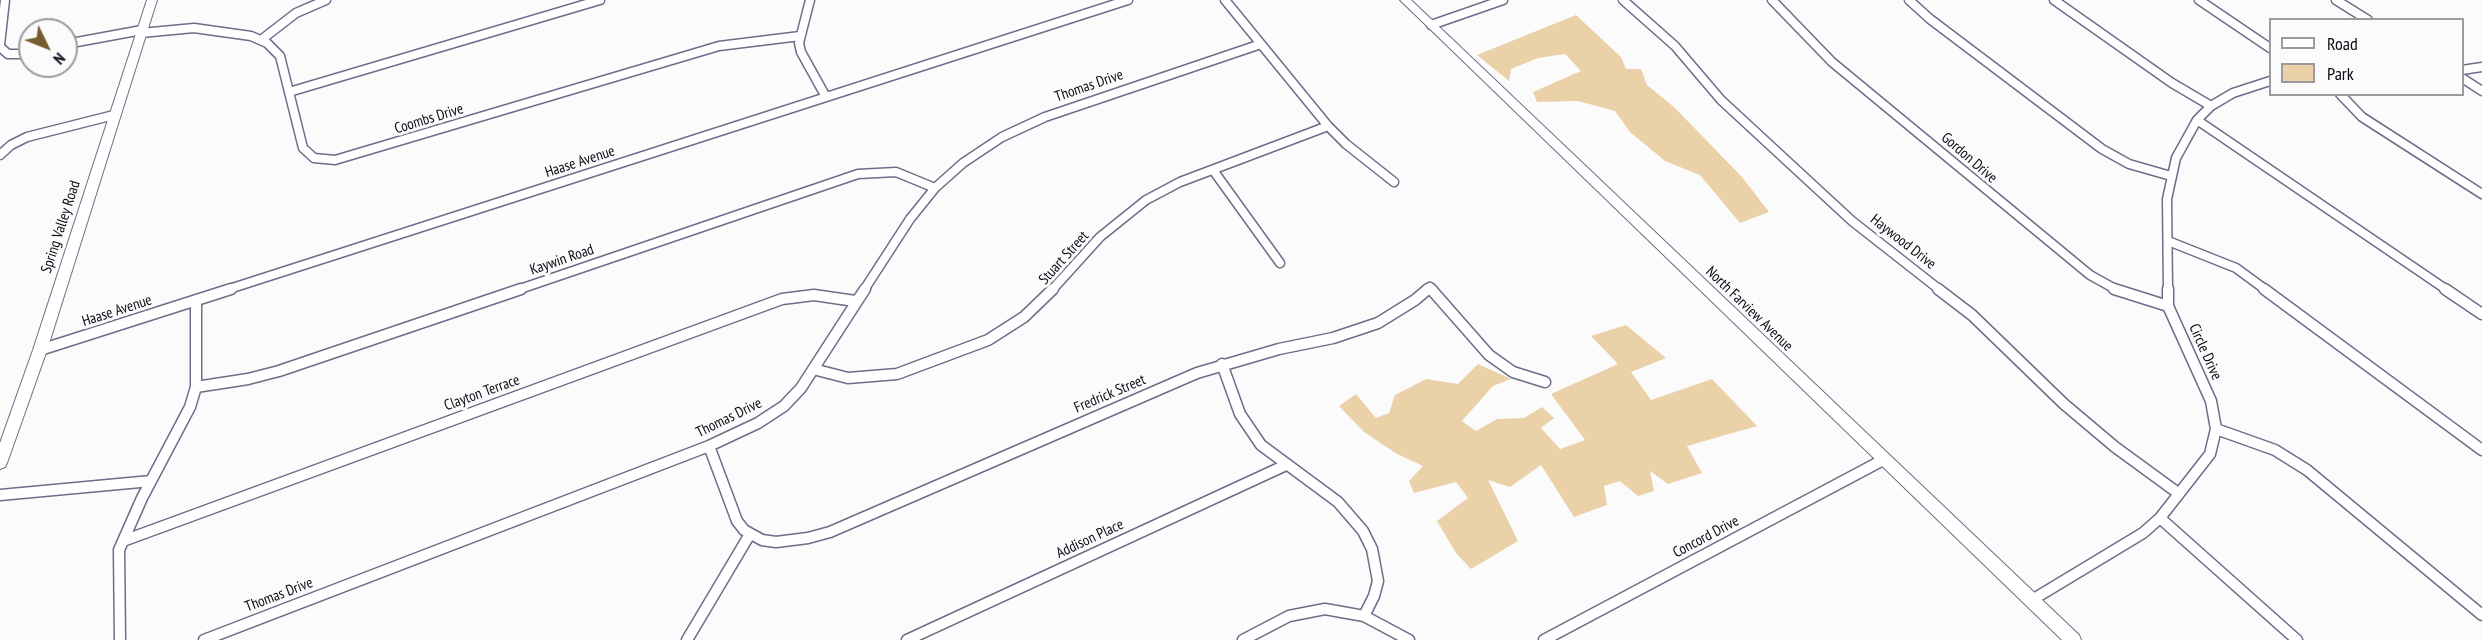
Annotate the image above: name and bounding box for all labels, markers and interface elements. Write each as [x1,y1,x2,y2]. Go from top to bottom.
north arrow [18,18,78,78]
legend [2269,18,2464,96]
text: Road [2327,32,2358,55]
text: N [49,49,70,69]
text: Park [2327,62,2354,85]
street label: Thomas Drive [1052,66,1126,106]
street label: Coombs Drive [392,100,466,138]
street label: Gordon Drive [1937,129,2001,187]
street label: Haase Avenue [543,142,617,182]
street label: Spring Valley Road [38,178,84,276]
street label: Haywood Drive [1867,211,1939,273]
street label: Stuart Street [1035,227,1093,289]
street label: Kaywin Road [528,241,596,279]
street label: North Farview Avenue [1702,263,1796,355]
street label: Haase Avenue [80,291,154,331]
street label: Circle Drive [2185,321,2225,383]
street label: Clayton Terrace [442,371,522,415]
street label: Fredrick Street [1072,371,1148,417]
street label: Thomas Drive [693,394,765,442]
street label: Concord Drive [1670,512,1742,562]
street label: Addison Place [1053,516,1127,562]
street label: Thomas Drive [243,574,315,616]

